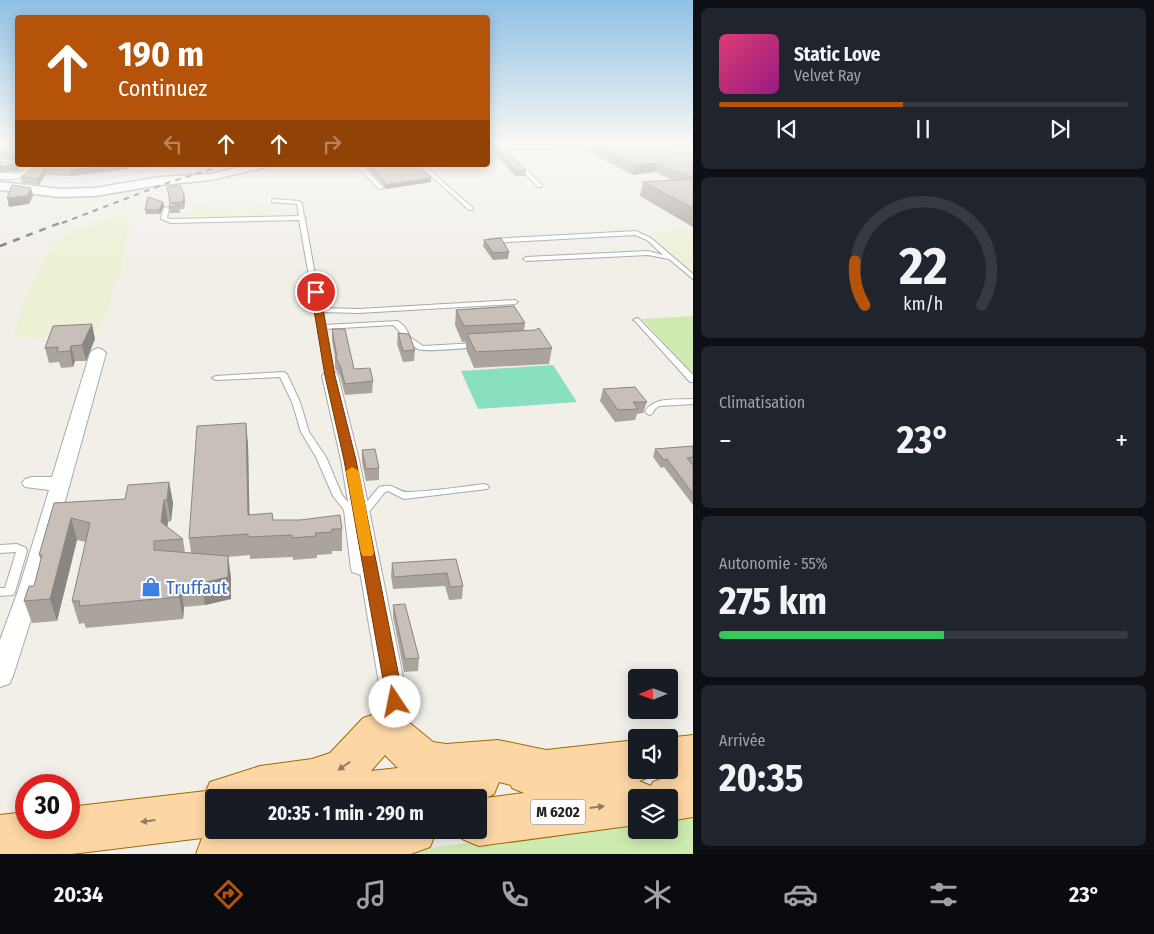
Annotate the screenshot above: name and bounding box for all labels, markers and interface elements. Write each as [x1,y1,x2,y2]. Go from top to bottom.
text: 190 m [118,33,204,75]
icon: ahead [35,35,100,100]
text: Static Love [794,43,881,66]
text: Velvet Ray [794,66,861,85]
text: Continuez [118,75,207,102]
icon: previous [773,115,801,143]
icon: pause [909,115,937,143]
icon: next [1046,115,1074,143]
icon: left [159,130,187,158]
icon: ahead [212,130,240,158]
icon: ahead [265,130,293,158]
icon: right [318,130,346,158]
text: 22 [898,235,948,298]
pin [295,271,337,313]
icon: arrive [302,278,330,306]
text: km/h [904,293,943,315]
text: Climatisation [719,393,805,412]
text: 23° [897,417,950,463]
text: − [719,424,732,457]
text: + [1115,424,1128,457]
text: Autonomie · 55% [719,554,827,573]
shop icon: Truffaut [140,576,162,598]
place label: Truffaut [166,576,228,599]
text: 275 km [719,578,827,624]
north arrow [628,669,678,719]
map controls [628,669,678,839]
position arrow [368,675,420,727]
button: sound [628,729,678,779]
text: Arrivée [719,731,765,750]
text: 20:35 [719,755,803,801]
one-way arrow [337,761,351,771]
speed limit sign: 30 [15,774,80,839]
button: layers [628,789,678,839]
road number: M 6202 [530,800,586,824]
text: 20:35 · 1 min · 290 m [268,802,424,825]
one-way arrow [589,803,605,811]
one-way arrow [140,817,156,825]
icon: directions [211,877,246,912]
icon: music [354,877,389,912]
icon: phone [497,877,532,912]
icon: climate [640,877,675,912]
icon: car [783,877,818,912]
icon: filters [926,877,961,912]
text: 20:34 [54,881,103,908]
text: 23° [1069,881,1100,908]

